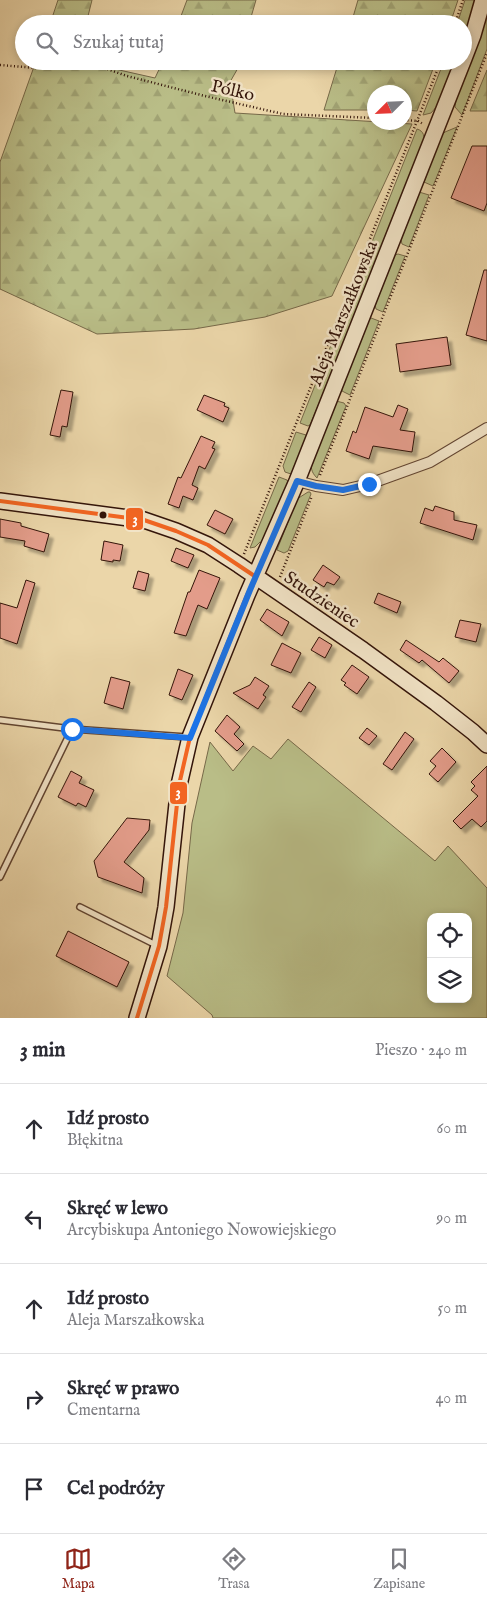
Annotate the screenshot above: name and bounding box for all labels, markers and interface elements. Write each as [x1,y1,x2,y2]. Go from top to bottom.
search box [15,15,472,70]
icon: search [33,29,61,57]
text: Szukaj tutaj [73,31,164,55]
street label: Pólko [209,75,257,108]
north arrow [367,85,412,130]
street label: Aleja Marszałkowska [304,237,384,390]
route end [358,473,381,496]
line badge: 3 [125,507,144,531]
unlabelled marker [98,510,108,520]
text: 3 [132,511,138,529]
street label: Studzieniec [279,567,363,634]
route start [61,718,84,741]
line badge: 3 [169,781,188,805]
text: 3 [175,784,181,802]
map controls [427,913,472,1003]
button: locate [427,913,472,958]
button: layers [427,958,472,1003]
text: 3 min [20,1037,65,1064]
text: Pieszo · 240 m [375,1041,467,1061]
text: Idź prosto [67,1107,149,1131]
icon: ahead [20,1115,48,1143]
text: 60 m [437,1119,467,1139]
text: Błękitna [67,1131,123,1151]
text: Skręć w lewo [67,1197,168,1221]
icon: left [20,1205,48,1233]
text: 90 m [436,1209,467,1229]
text: Arcybiskupa Antoniego Nowowiejskiego [67,1221,336,1241]
text: Idź prosto [67,1287,149,1311]
icon: ahead [20,1295,48,1323]
text: 50 m [438,1299,467,1319]
text: Aleja Marszałkowska [67,1311,204,1331]
text: Skręć w prawo [67,1377,179,1401]
icon: right [20,1385,48,1413]
text: 40 m [435,1389,467,1409]
text: Cmentarna [67,1401,140,1421]
icon: arrive [20,1475,48,1503]
text: Cel podróży [67,1477,165,1501]
tab: Mapa [62,1545,95,1593]
tab: Trasa [218,1545,250,1593]
tab: Zapisane [373,1545,425,1593]

